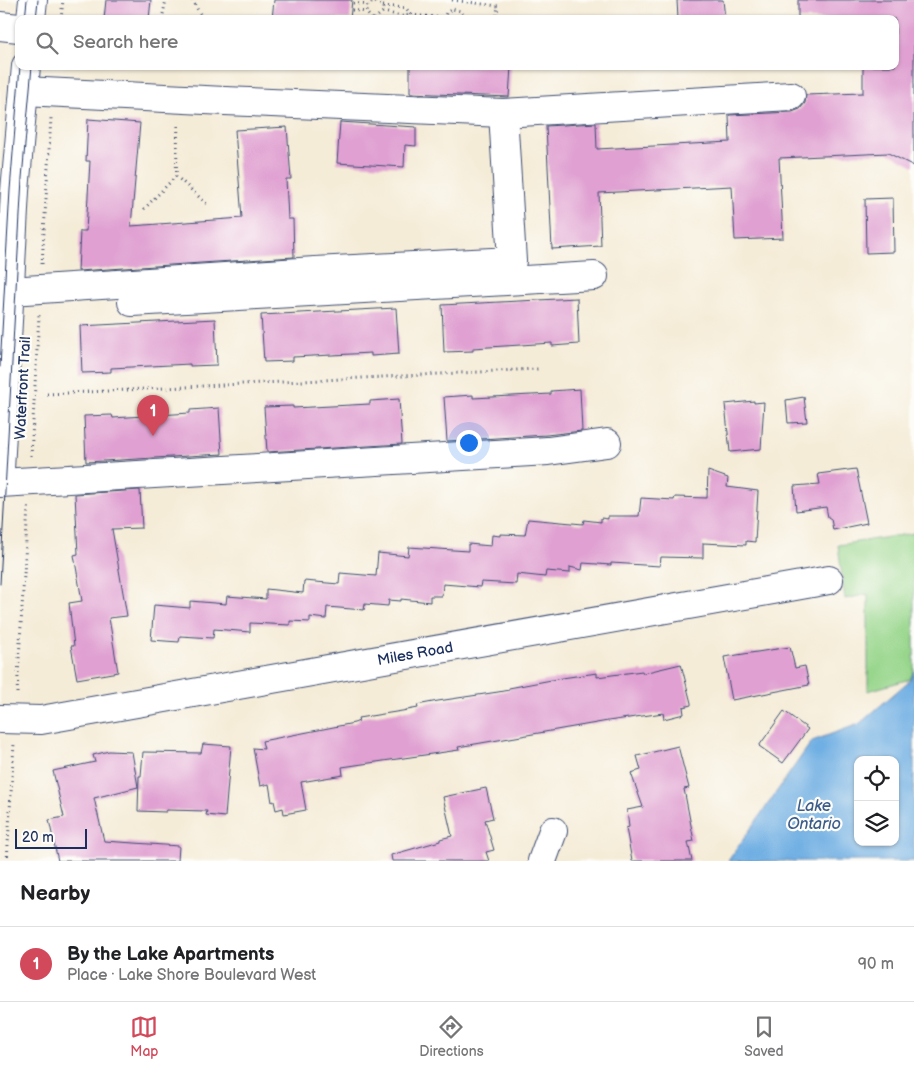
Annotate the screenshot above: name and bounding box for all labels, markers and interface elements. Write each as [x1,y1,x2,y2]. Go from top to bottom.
search box [15,15,899,70]
icon: search [33,29,61,57]
text: Search here [73,31,178,54]
street label: Waterfront Trail [11,336,35,440]
pin: 1 [137,395,169,436]
your location [456,430,482,456]
street label: Miles Road [376,637,454,670]
map controls [854,756,899,846]
button: locate [854,756,899,801]
water label: Lake Ontario [787,797,841,834]
button: layers [854,801,899,846]
scale bar [15,826,88,849]
text: 20 m [22,829,54,846]
text: Nearby [20,881,90,906]
text: By the Lake Apartments [67,943,274,966]
text: 1 [33,955,39,974]
text: 90 m [858,955,894,974]
text: Place · Lake Shore Boulevard West [67,966,316,985]
tab: Map [130,1013,159,1060]
tab: Directions [419,1013,484,1060]
tab: Saved [744,1013,784,1060]

